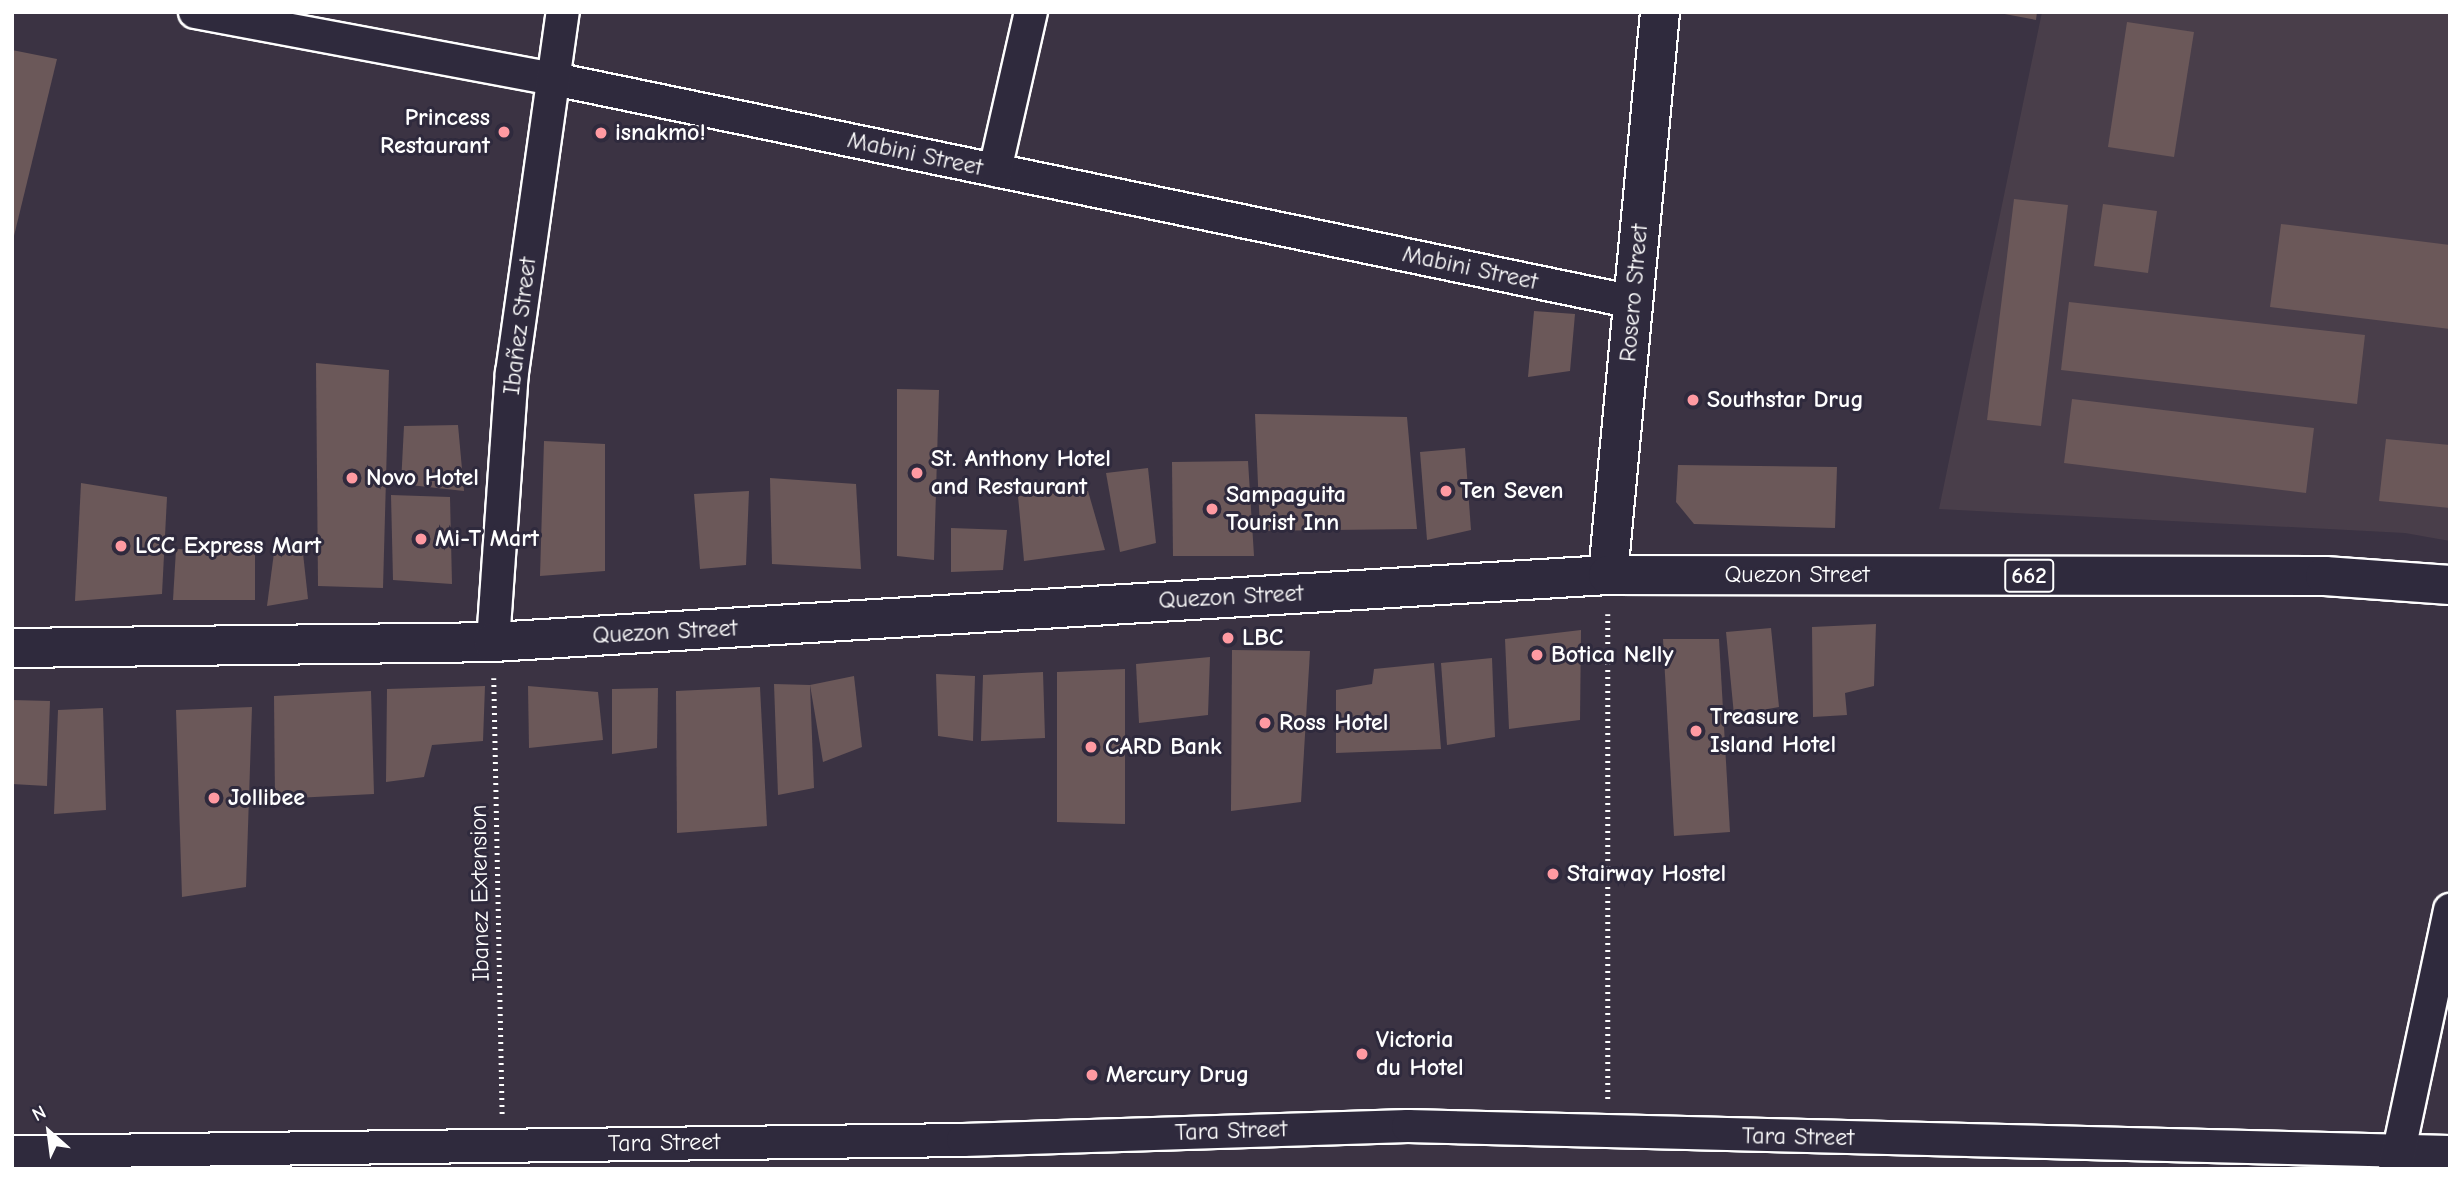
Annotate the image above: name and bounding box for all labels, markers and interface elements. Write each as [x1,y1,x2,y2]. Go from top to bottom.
place label: Princess Restaurant [380,104,490,160]
place label: isnakmo! [615,119,706,147]
marker: Princess Restaurant [496,124,512,140]
marker: isnakmo! [593,125,609,141]
street label: Mabini Street [845,126,985,182]
street label: Rosero Street [1614,223,1654,363]
street label: Mabini Street [1400,240,1540,296]
street label: Ibañez Street [497,256,543,396]
place label: Southstar Drug [1707,386,1864,414]
marker: Southstar Drug [1685,392,1701,408]
place label: St. Anthony Hotel and Restaurant [931,445,1111,501]
place label: Novo Hotel [366,464,479,492]
marker: St. Anthony Hotel and Restaurant [909,465,925,481]
marker: Novo Hotel [344,470,360,486]
place label: Ten Seven [1460,477,1564,505]
place label: Sampaguita Tourist Inn [1226,481,1346,537]
marker: Ten Seven [1438,483,1454,499]
marker: Sampaguita Tourist Inn [1204,501,1220,517]
place label: Mi-T Mart [435,525,539,553]
marker: Mi-T Mart [413,531,429,547]
place label: LCC Express Mart [135,532,321,560]
marker: LCC Express Mart [113,538,129,554]
road number: 662 [2003,556,2055,596]
street label: Quezon Street [1724,561,1870,589]
street label: Quezon Street [1158,579,1304,615]
street label: Quezon Street [592,614,738,650]
place label: LBC [1242,624,1283,652]
marker: LBC [1220,630,1236,646]
place label: Botica Nelly [1551,641,1673,669]
marker: Botica Nelly [1529,647,1545,663]
place label: Treasure Island Hotel [1710,703,1836,759]
place label: Ross Hotel [1279,709,1389,737]
marker: Ross Hotel [1257,715,1273,731]
marker: Treasure Island Hotel [1688,723,1704,739]
place label: CARD Bank [1105,733,1222,761]
marker: CARD Bank [1083,739,1099,755]
place label: Jollibee [228,784,305,812]
marker: Jollibee [206,790,222,806]
street label: Ibanez Extension [464,804,496,982]
place label: Stairway Hostel [1567,860,1726,888]
marker: Stairway Hostel [1545,866,1561,882]
place label: Victoria du Hotel [1376,1026,1464,1082]
marker: Victoria du Hotel [1354,1046,1370,1062]
place label: Mercury Drug [1106,1061,1249,1089]
marker: Mercury Drug [1084,1067,1100,1083]
north arrow [14,1097,84,1167]
text: N [28,1101,50,1126]
street label: Tara Street [1174,1115,1288,1147]
street label: Tara Street [1742,1122,1854,1152]
street label: Tara Street [608,1128,720,1158]

